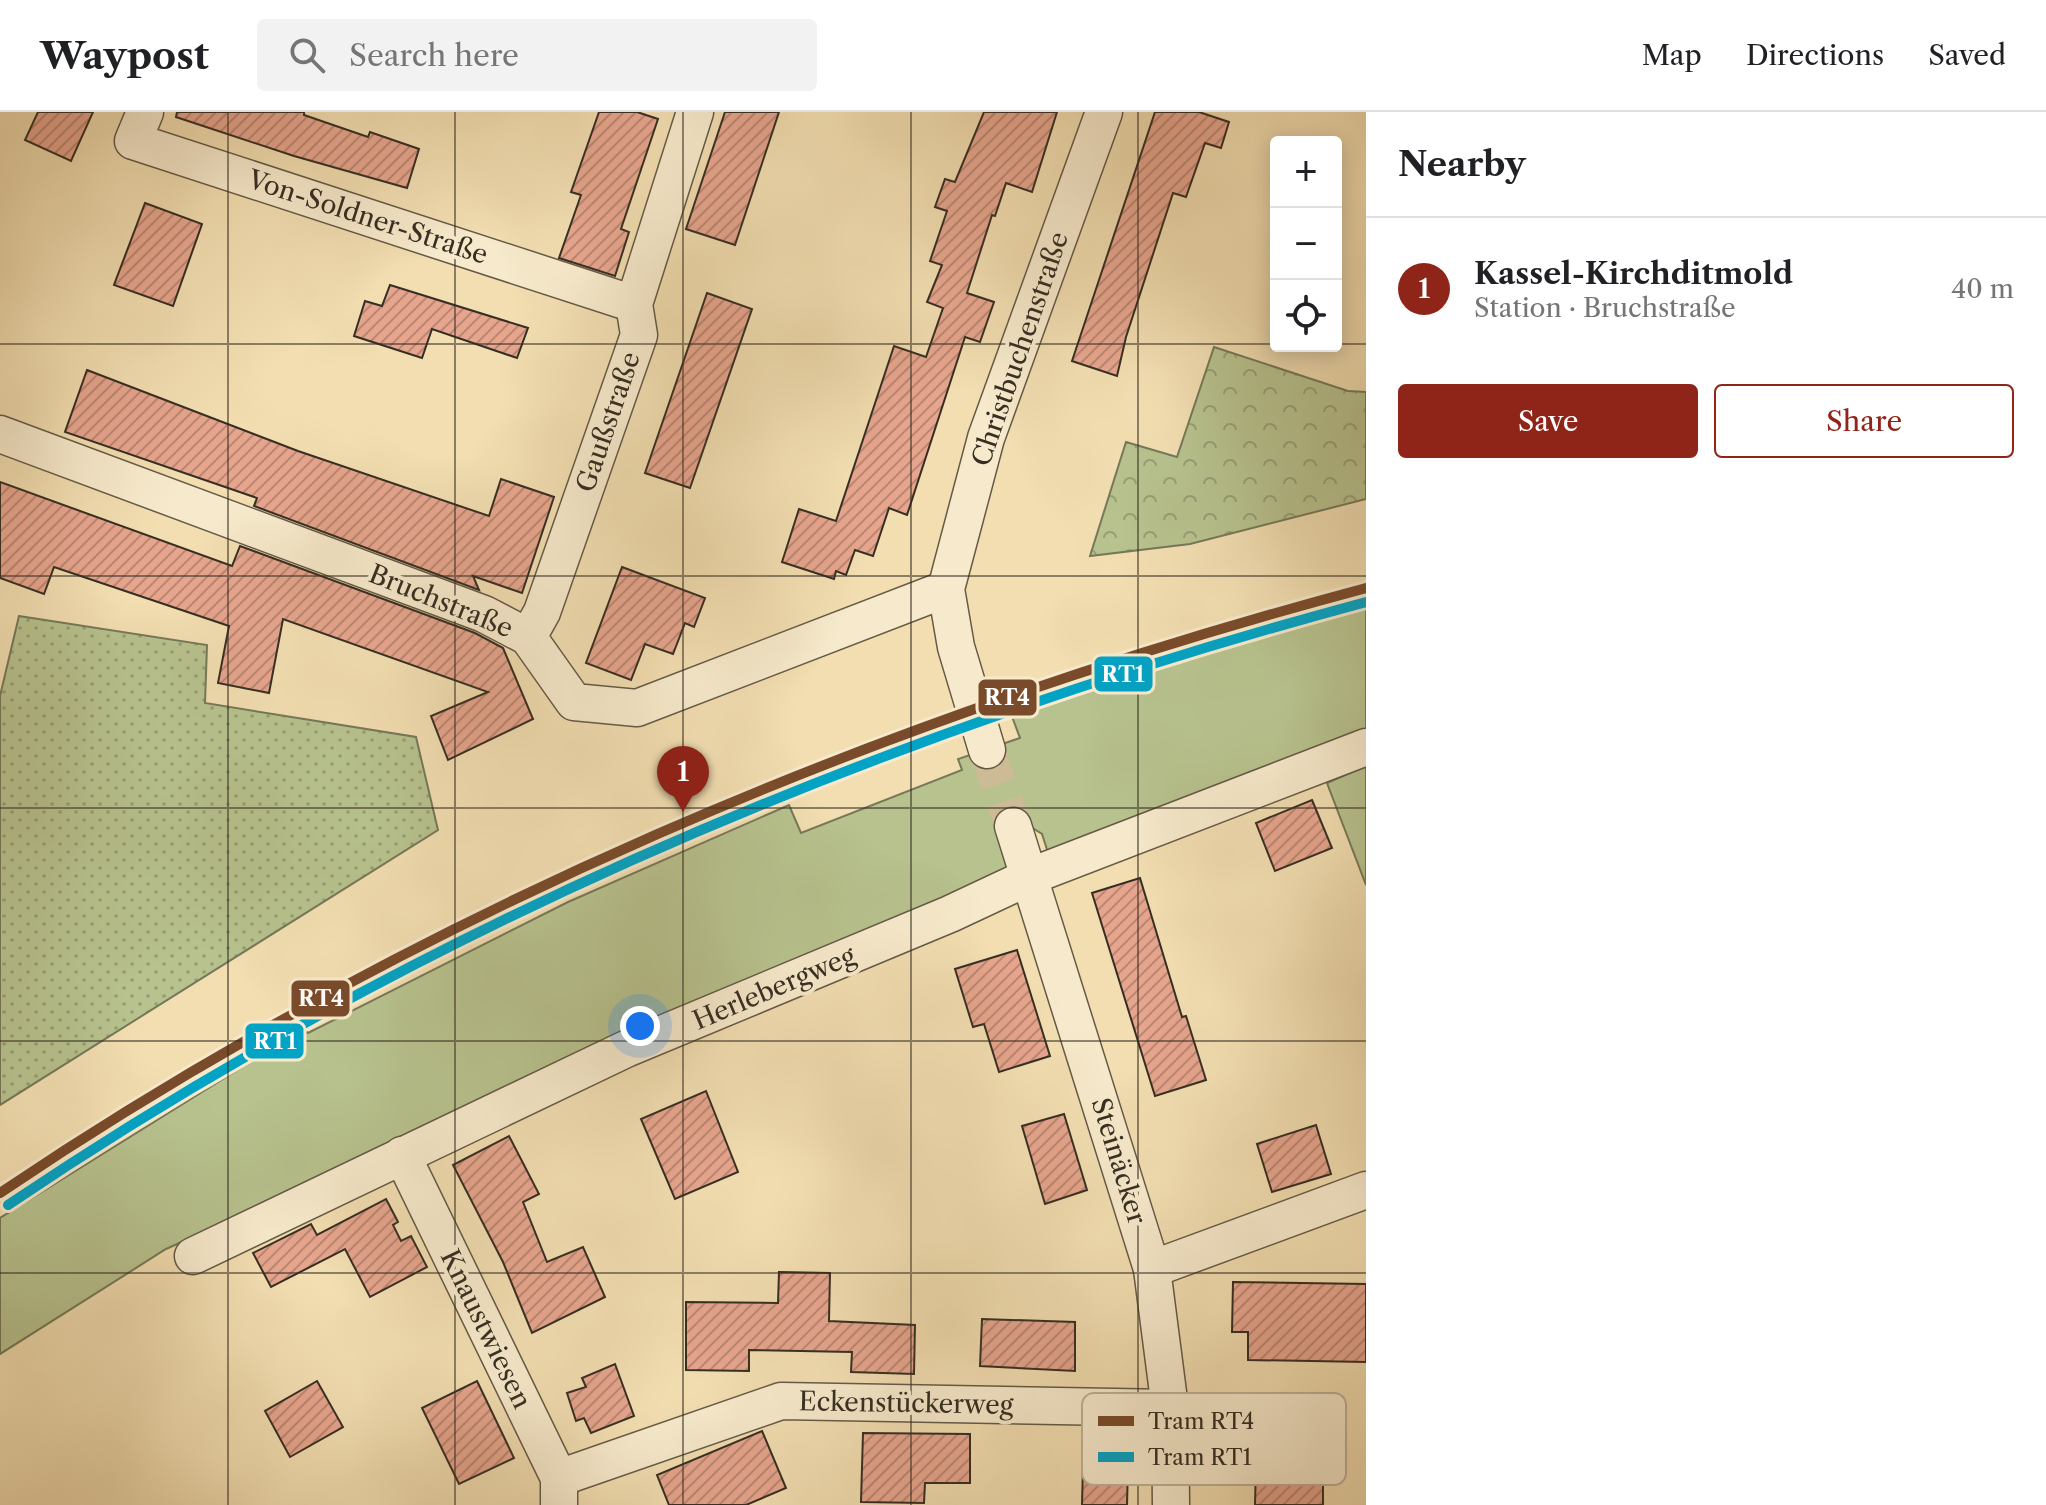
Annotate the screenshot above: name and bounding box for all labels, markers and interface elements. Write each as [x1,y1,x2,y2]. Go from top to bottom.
search box [257,19,817,91]
text: Waypost [40,32,209,79]
icon: search [285,33,329,77]
text: Search here [349,37,519,74]
text: Map [1642,38,1702,72]
text: Directions [1746,38,1884,72]
text: Saved [1928,38,2006,72]
map controls [1270,136,1342,352]
button: + [1270,136,1342,208]
text: Nearby [1398,143,1526,185]
street label: Von-Soldner-Straße [243,163,492,271]
button: − [1270,208,1342,280]
street label: Christbuchenstraße [965,228,1075,470]
text: Kassel-Kirchditmold [1474,255,1793,292]
text: 1 [1418,273,1430,305]
text: 40 m [1951,273,2014,305]
button: locate [1270,280,1342,352]
text: Station · Bruchstraße [1474,292,1735,324]
street label: Gaußstraße [569,348,647,496]
button: Save [1398,384,1698,458]
button: Share [1714,384,2014,458]
street label: Bruchstraße [364,558,518,644]
line badge: RT1 [1093,655,1154,693]
text: RT1 [1101,661,1145,688]
line badge: RT4 [977,678,1038,717]
text: RT4 [984,684,1030,711]
pin: 1 [657,746,709,812]
street label: Herlebergweg [688,939,860,1037]
line badge: RT4 [290,979,351,1018]
text: RT4 [298,985,344,1012]
your location [620,1006,660,1046]
line badge: RT1 [244,1022,305,1060]
text: RT1 [253,1028,297,1055]
street label: Steinäcker [1085,1094,1153,1228]
street label: Knaustwiesen [434,1244,538,1414]
street label: Eckenstückerweg [798,1385,1014,1421]
legend [1082,1393,1346,1485]
text: Tram RT4 [1148,1408,1254,1435]
text: Tram RT1 [1148,1444,1252,1471]

